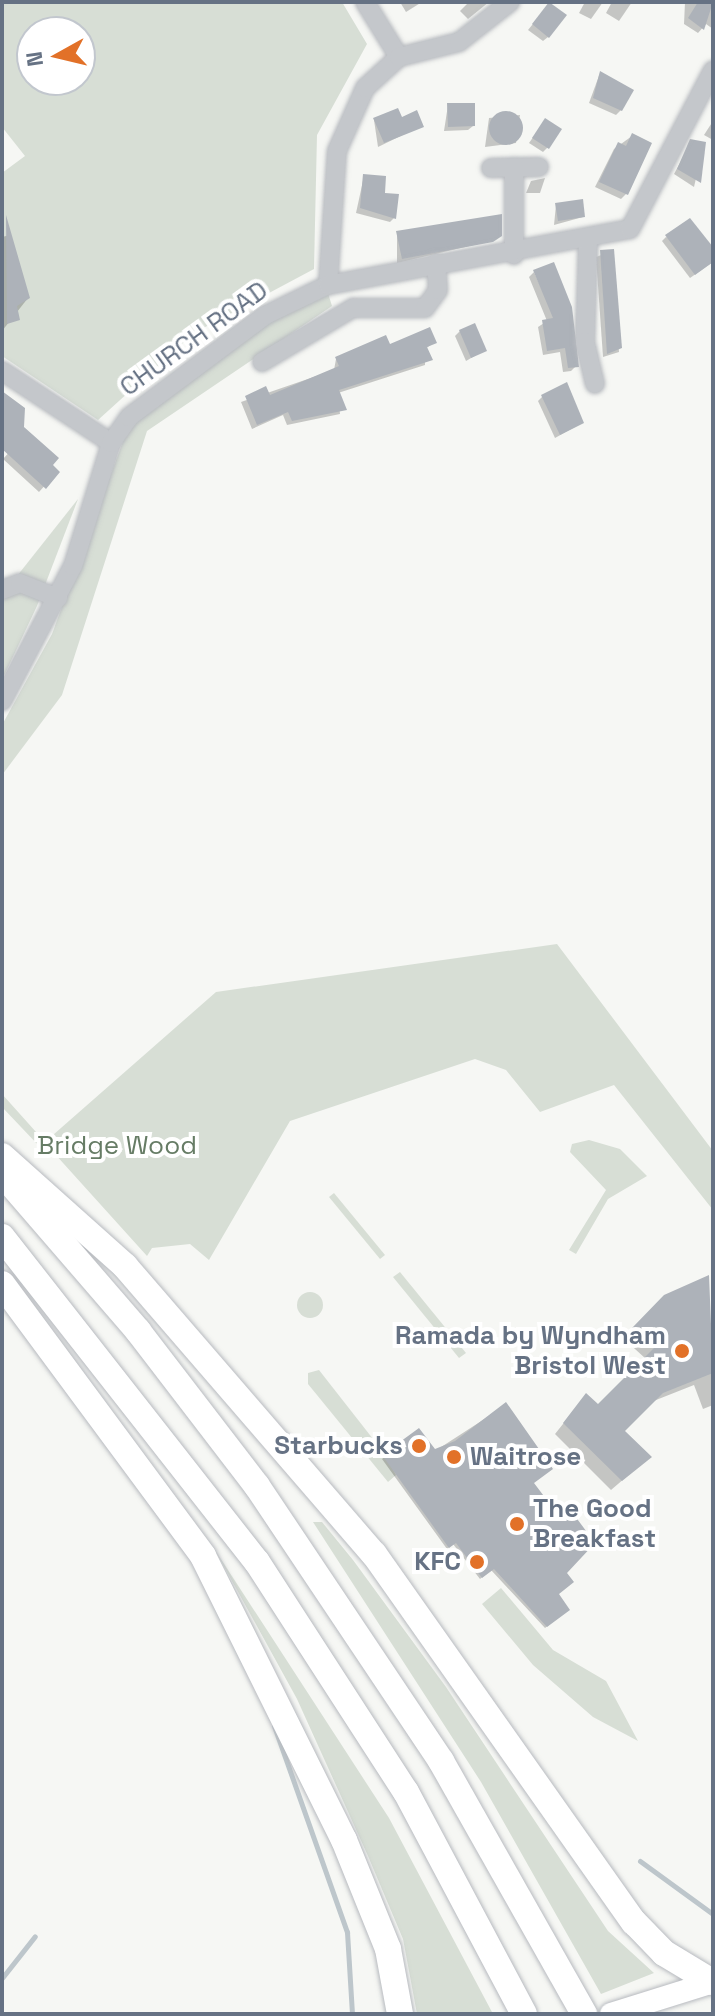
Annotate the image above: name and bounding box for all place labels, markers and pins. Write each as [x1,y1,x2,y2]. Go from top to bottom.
place label: Ramada by Wyndham Bristol West [395,1320,666,1382]
marker: Ramada by Wyndham Bristol West [673,1342,691,1360]
place label: Starbucks [274,1430,403,1462]
marker: Starbucks [410,1437,428,1455]
place label: Waitrose [470,1441,581,1473]
marker: Waitrose [445,1448,463,1466]
place label: The Good Breakfast [533,1493,656,1554]
marker: The Good Breakfast [508,1515,526,1533]
place label: KFC [414,1546,461,1578]
marker: KFC [468,1553,486,1571]

